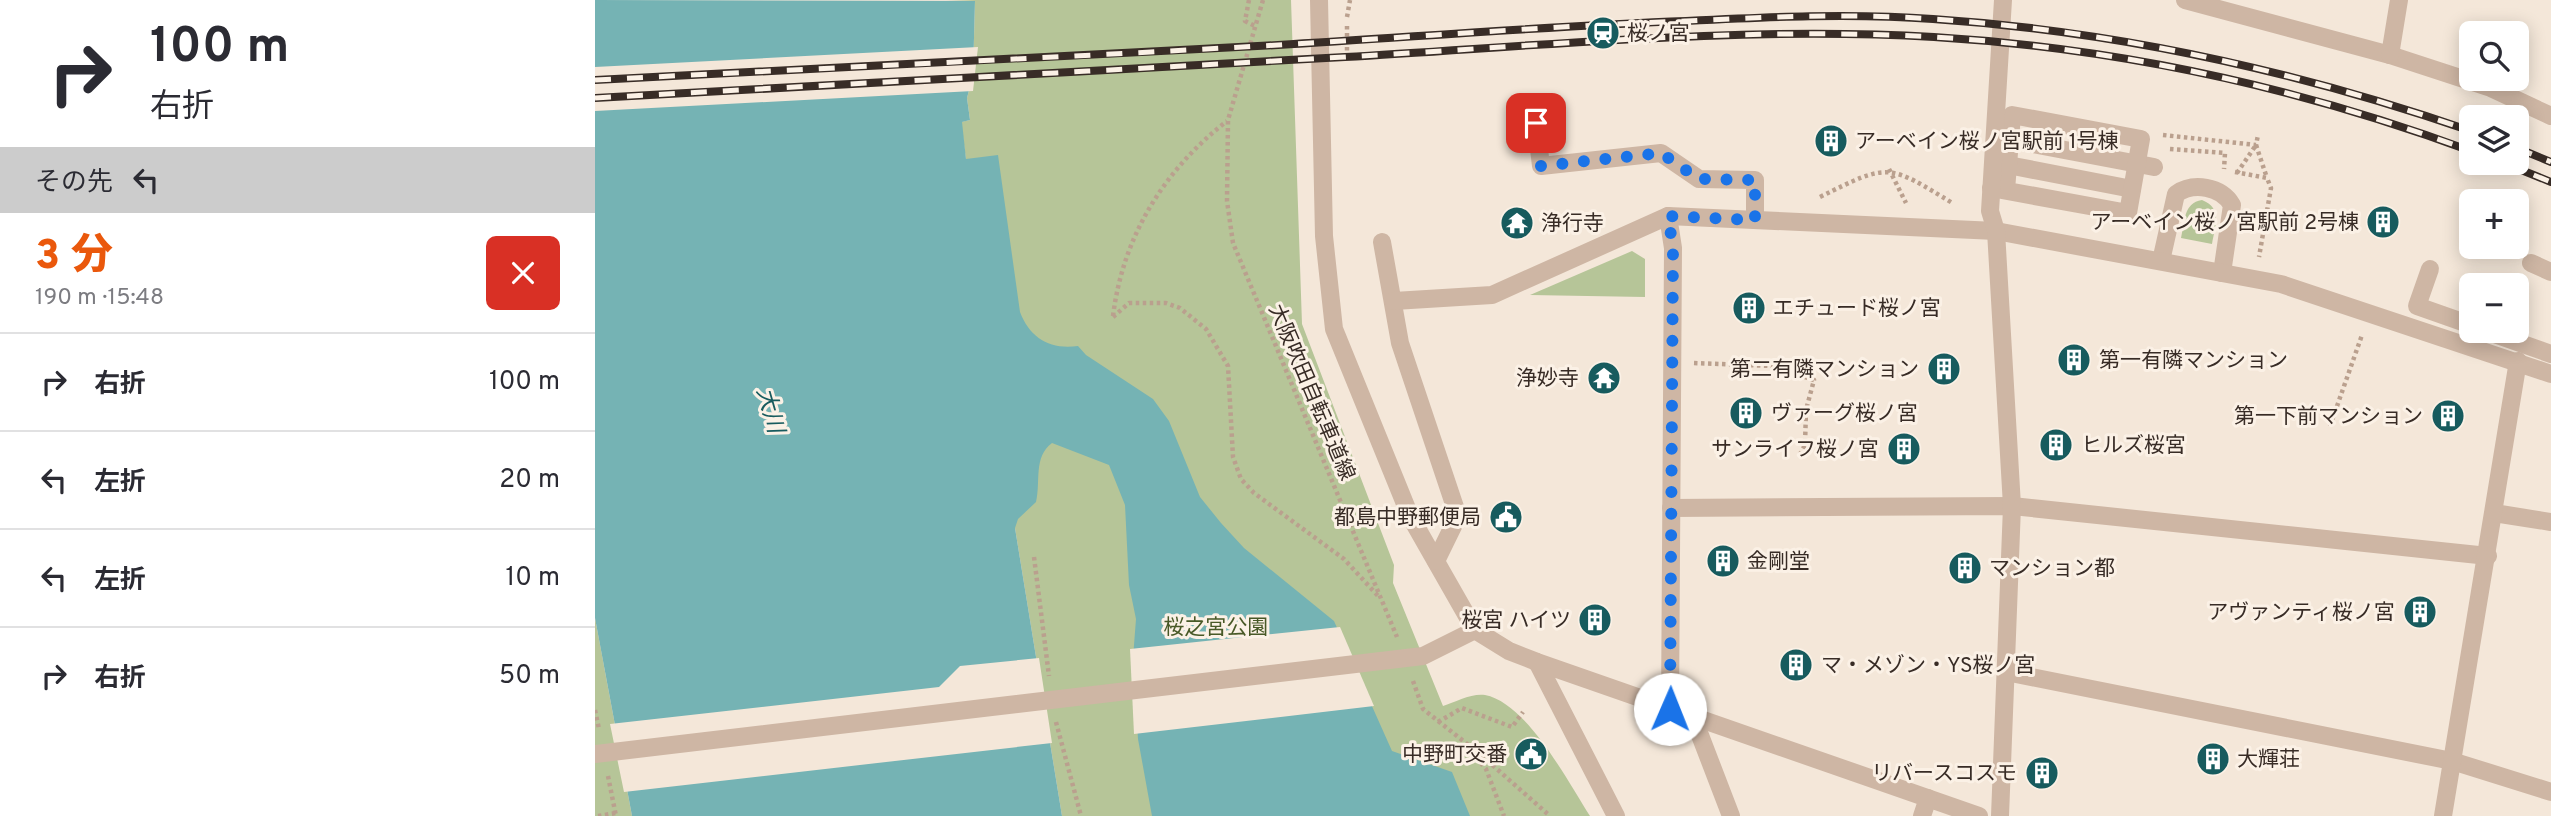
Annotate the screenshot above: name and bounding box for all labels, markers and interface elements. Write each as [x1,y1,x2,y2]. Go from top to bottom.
station icon: 桜ノ宮 [1584,14,1622,52]
text: 100 m [150,18,289,80]
place label: 桜ノ宮 [1627,21,1690,48]
map controls [2459,21,2529,343]
button: search [2459,21,2529,91]
icon: right [35,28,126,119]
text: 右折 [150,88,214,128]
pin [1506,93,1566,153]
icon: arrive [1517,104,1555,142]
button: layers [2459,105,2529,175]
building icon: アーベイン桜ノ宮駅前 1号棟 [1812,122,1850,160]
place label: アーベイン桜ノ宮駅前 1号棟 [1855,129,2119,156]
icon: left [127,161,165,199]
text: その先 [35,167,113,200]
button: + [2459,189,2529,259]
building icon: アーベイン桜ノ宮駅前 2号棟 [2364,203,2402,241]
temple icon: 浄行寺 [1498,204,1536,242]
place label: アーベイン桜ノ宮駅前 2号棟 [2090,210,2359,237]
place label: 浄行寺 [1541,211,1604,238]
text: 3 分 [35,231,113,284]
button: close [486,236,560,310]
button: − [2459,273,2529,343]
text: 190 m · 15:48 [35,284,164,313]
building icon: エチュード桜ノ宮 [1730,289,1768,327]
place label: エチュード桜ノ宮 [1773,296,1941,323]
street label: 大阪吹田自転車道線 [1261,300,1360,485]
building icon: 第一有隣マンション [2055,341,2093,379]
place label: 第一有隣マンション [2099,348,2288,375]
building icon: 第二有隣マンション [1925,350,1963,388]
place label: 第二有隣マンション [1730,357,1919,384]
temple icon: 浄妙寺 [1585,359,1623,397]
icon: right [35,363,73,401]
text: 100 m [489,366,560,399]
place label: 浄妙寺 [1516,366,1579,393]
text: 右折 [94,369,146,402]
water label: 大川 [748,385,790,440]
building icon: ヴァーグ桜ノ宮 [1727,394,1765,432]
building icon: 第一下前マンション [2429,397,2467,435]
place label: ヴァーグ桜ノ宮 [1771,401,1918,428]
place label: 第一下前マンション [2234,404,2423,431]
building icon: ヒルズ桜宮 [2037,426,2075,464]
building icon: サンライフ桜ノ宮 [1885,430,1923,468]
place label: ヒルズ桜宮 [2081,433,2186,460]
place label: サンライフ桜ノ宮 [1711,437,1879,464]
icon: left [35,461,73,499]
text: 20 m [499,464,560,497]
text: 左折 [94,467,146,500]
public building icon: 都島中野郵便局 [1487,498,1525,536]
place label: 都島中野郵便局 [1334,505,1481,532]
building icon: 金剛堂 [1704,542,1742,580]
place label: 金剛堂 [1747,549,1810,576]
building icon: マンション都 [1946,549,1984,587]
place label: マンション都 [1989,556,2115,583]
icon: left [35,559,73,597]
text: 10 m [505,562,560,595]
text: 左折 [94,565,146,598]
building icon: アヴァンティ桜ノ宮 [2401,593,2439,631]
place label: アヴァンティ桜ノ宮 [2207,600,2395,627]
building icon: 桜宮 ハイツ [1576,601,1614,639]
place label: 桜宮 ハイツ [1461,608,1571,635]
park label: 桜之宮公園 [1164,615,1269,642]
building icon: マ・メゾン・YS桜ノ宮 [1777,646,1815,684]
place label: マ・メゾン・YS桜ノ宮 [1821,653,2036,680]
icon: right [35,657,73,695]
text: 50 m [499,660,560,693]
text: 右折 [94,663,146,696]
position arrow [1633,672,1707,746]
public building icon: 中野町交番 [1512,735,1550,773]
building icon: 大輝荘 [2194,740,2232,778]
place label: 中野町交番 [1402,742,1507,769]
place label: 大輝荘 [2237,747,2300,774]
building icon: リバースコスモ [2023,754,2061,792]
place label: リバースコスモ [1871,761,2017,788]

